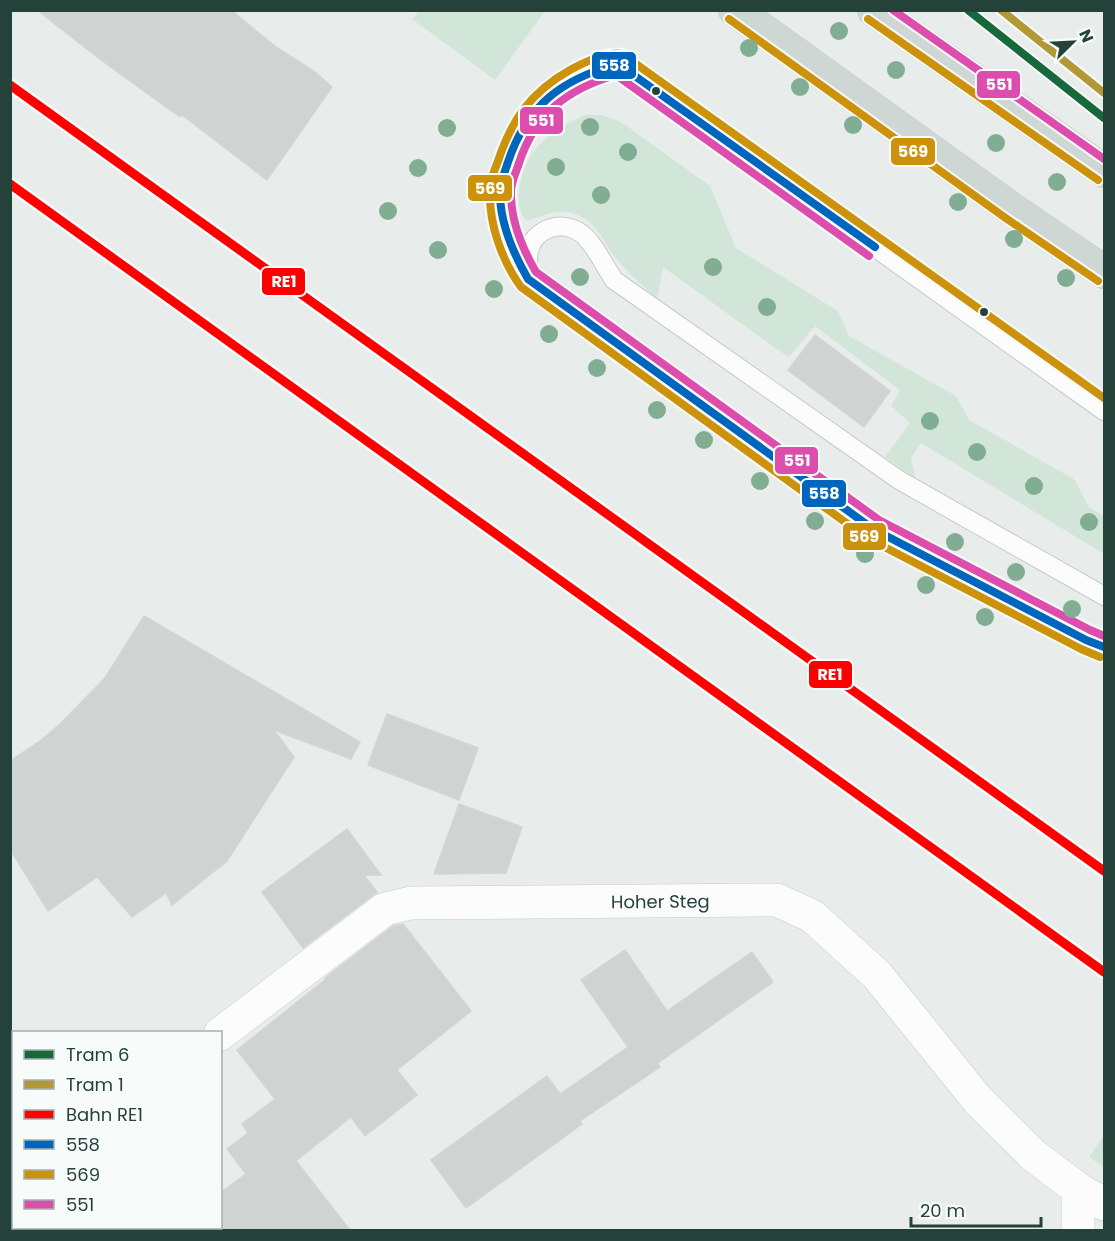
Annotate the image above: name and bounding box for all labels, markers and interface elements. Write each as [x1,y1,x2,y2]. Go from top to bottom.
north arrow [1043,12,1103,72]
text: N [1073,26,1099,46]
line badge: 558 [591,51,637,80]
text: 558 [598,54,630,77]
line badge: 551 [976,70,1021,99]
text: 551 [986,73,1012,96]
unlabelled marker [650,85,662,97]
line badge: 551 [519,106,564,135]
text: 551 [528,109,554,132]
line badge: 569 [890,137,936,166]
text: 569 [898,140,928,163]
line badge: 569 [467,174,513,202]
text: 569 [475,177,505,200]
line badge: RE1 [261,267,306,296]
text: RE1 [271,270,297,293]
unlabelled marker [978,306,990,318]
line badge: 551 [774,446,819,475]
text: 551 [784,449,810,472]
line badge: 558 [801,479,847,508]
text: 558 [808,482,840,505]
line badge: 569 [842,522,887,551]
text: 569 [849,525,879,548]
line badge: RE1 [808,660,853,689]
text: RE1 [817,663,843,686]
street label: Hoher Steg [611,888,710,914]
legend [12,1031,222,1229]
text: Tram 6 [66,1042,129,1067]
text: Tram 1 [66,1072,124,1097]
text: Bahn RE1 [66,1102,143,1127]
text: 558 [66,1132,100,1157]
text: 569 [66,1162,100,1187]
scale bar [911,1190,1042,1228]
text: 551 [66,1192,94,1217]
text: 20 m [920,1198,965,1223]

